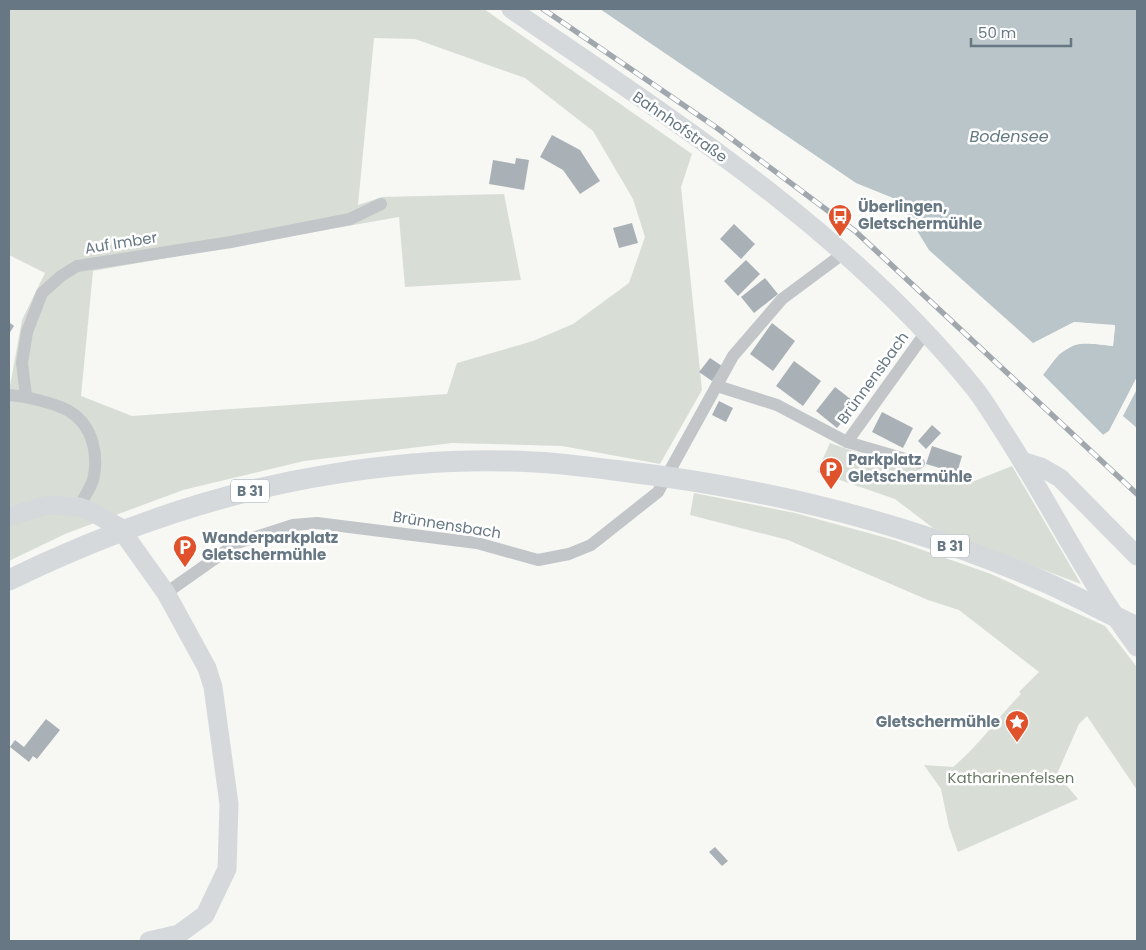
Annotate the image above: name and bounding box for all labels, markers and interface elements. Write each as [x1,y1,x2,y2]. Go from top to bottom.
scale bar [971,15,1071,47]
text: 50 m [978,22,1016,43]
street label: Bahnhofstraße [629,86,732,167]
water label: Bodensee [969,125,1049,148]
place label: Überlingen, Gletschermühle [858,196,982,234]
bus stop icon: Überlingen, Gletschermühle [827,203,853,237]
street label: Auf Imber [83,226,159,259]
street label: Brünnensbach [832,327,913,428]
place label: Parkplatz Gletschermühle [848,449,972,487]
parking icon: Parkplatz Gletschermühle [818,456,844,490]
road number: B 31 [231,480,269,502]
street label: Brünnensbach [391,506,503,543]
place label: Wanderparkplatz Gletschermühle [202,527,338,565]
parking icon: Wanderparkplatz Gletschermühle [172,534,198,568]
road number: B 31 [931,534,969,558]
place icon: Gletschermühle [1004,709,1030,743]
place label: Gletschermühle [876,711,1000,732]
park label: Katharinenfelsen [948,767,1074,788]

